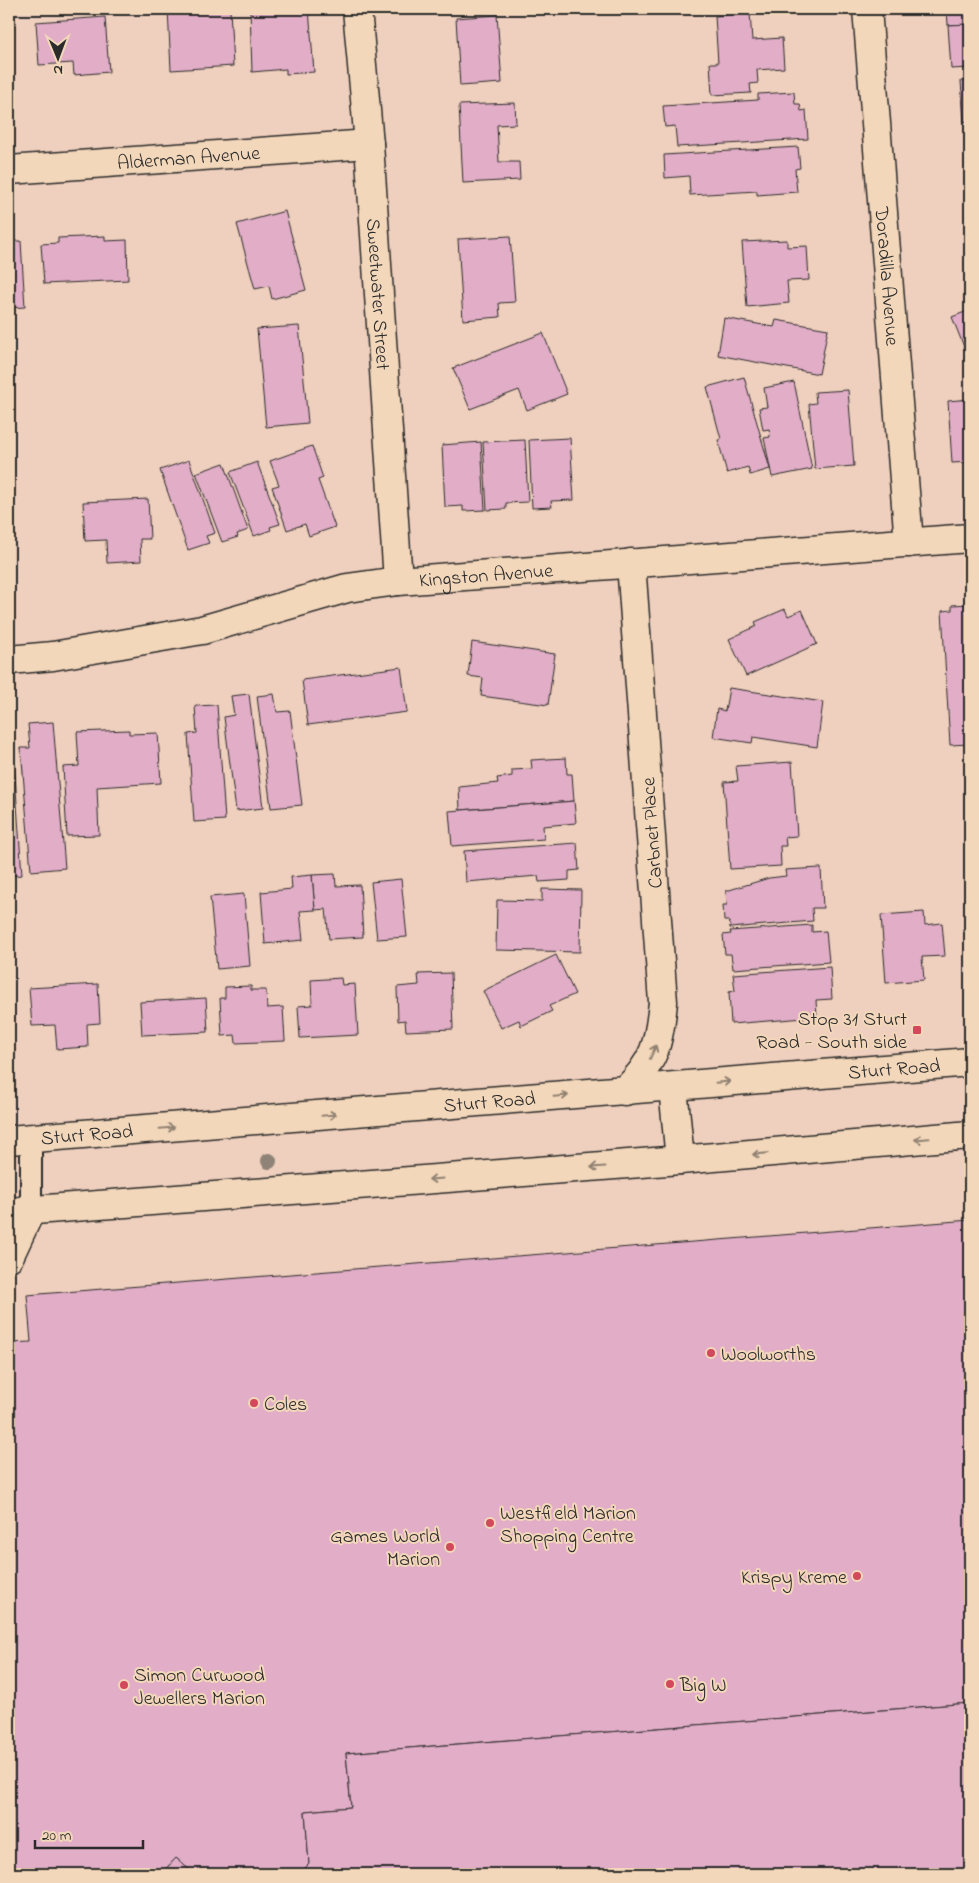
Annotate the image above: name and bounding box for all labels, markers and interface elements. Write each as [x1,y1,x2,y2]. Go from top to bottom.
north arrow [32,32,82,82]
text: N [53,59,63,80]
street label: Alderman Avenue [116,140,261,179]
street label: Doradilla Avenue [866,205,905,347]
street label: Sweetwater Street [357,218,396,371]
street label: Kingston Avenue [418,557,554,596]
street label: Carbnet Place [635,776,672,889]
place label: Stop 31 Sturt Road - South side [756,1006,907,1058]
marker: Stop 31 Sturt Road - South side [911,1024,923,1036]
one-way arrow [649,1045,659,1060]
street label: Sturt Road [847,1052,942,1089]
one-way arrow [714,1078,730,1087]
street label: Sturt Road [442,1085,537,1122]
one-way arrow [552,1092,568,1101]
one-way arrow [321,1110,337,1120]
street label: Sturt Road [40,1118,134,1154]
one-way arrow [159,1123,175,1132]
one-way arrow [914,1135,930,1144]
one-way arrow [752,1149,768,1158]
one-way arrow [590,1162,606,1171]
one-way arrow [428,1174,444,1184]
place label: Woolworths [721,1341,816,1370]
marker: Woolworths [705,1347,717,1359]
place label: Coles [264,1391,307,1420]
marker: Coles [248,1397,260,1409]
place label: Westfield Marion Shopping Centre [500,1500,636,1553]
marker: Westfield Marion Shopping Centre [484,1517,496,1529]
place label: Games World Marion [330,1523,440,1575]
marker: Games World Marion [444,1541,456,1553]
place label: Krispy Kreme [741,1564,847,1593]
marker: Krispy Kreme [851,1570,863,1582]
place label: Simon Curwood Jewellers Marion [134,1662,265,1714]
place label: Big W [679,1672,727,1702]
marker: Big W [664,1678,676,1690]
marker: Simon Curwood Jewellers Marion [118,1679,130,1691]
scale bar [35,1818,142,1850]
text: 20 m [42,1825,72,1847]

